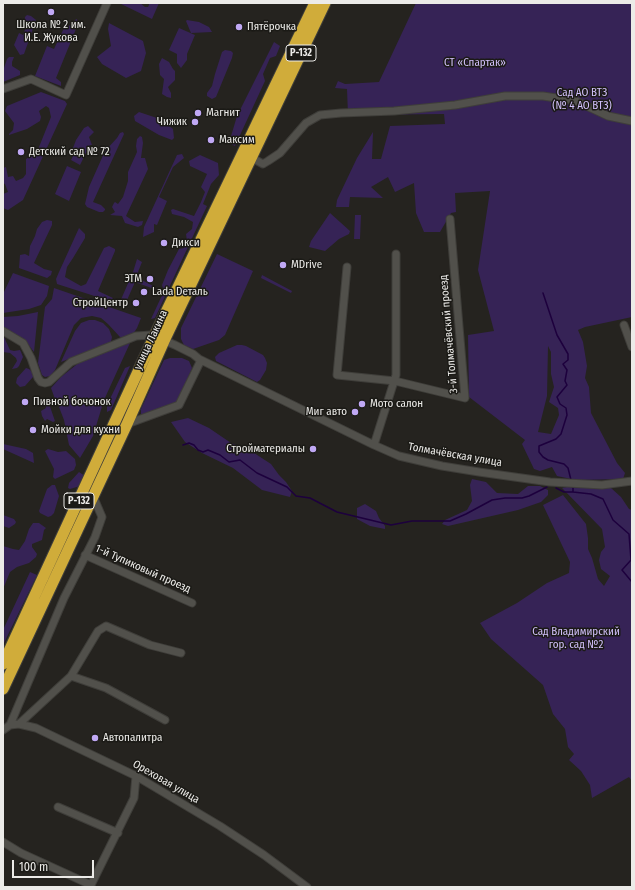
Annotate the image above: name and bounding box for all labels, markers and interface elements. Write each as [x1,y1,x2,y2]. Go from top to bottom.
marker: Школа № 2 им. И.Е. Жукова [46,7,56,17]
place label: Школа № 2 им. И.Е. Жукова [16,18,86,44]
place label: Пятёрочка [247,20,296,34]
marker: Пятёрочка [234,22,244,32]
road number: Р-132 [286,45,316,61]
park label: СТ «Спартак» [444,56,506,70]
park label: Сад АО ВТЗ (№ 4 АО ВТЗ) [552,86,612,112]
place label: Магнит [206,106,240,120]
marker: Магнит [193,108,203,118]
place label: Чижик [157,115,187,129]
marker: Чижик [190,117,200,127]
place label: Максим [219,133,255,147]
marker: Максим [206,135,216,145]
place label: Детский сад № 72 [29,145,110,159]
marker: Детский сад № 72 [16,147,26,157]
place label: Дикси [172,236,200,250]
marker: Дикси [159,238,169,248]
place label: MDrive [291,258,322,272]
marker: MDrive [278,260,288,270]
place label: ЭТМ [124,272,142,286]
marker: ЭТМ [145,274,155,284]
street label: 3-й Толмачёвский проезд [437,274,461,394]
place label: Lada Dеталь [152,285,208,299]
marker: Lada Dеталь [139,287,149,297]
place label: СтройЦентр [73,296,128,310]
marker: СтройЦентр [131,298,141,308]
street label: улица Лакина [131,308,171,372]
place label: Пивной бочонок [33,395,111,409]
marker: Пивной бочонок [20,397,30,407]
place label: Мото салон [370,397,423,411]
marker: Мото салон [357,399,367,409]
place label: Миг авто [306,405,347,419]
marker: Миг авто [350,407,360,417]
place label: Мойки для кухни [41,423,120,437]
marker: Мойки для кухни [28,425,38,435]
street label: Толмачёвская улица [407,440,503,470]
place label: Стройматериалы [226,442,305,456]
marker: Стройматериалы [308,444,318,454]
road number: Р-132 [64,493,94,509]
street label: 1-й Тупиковый проезд [93,542,193,596]
park label: Сад Владимирский гор. сад №2 [532,625,620,651]
place label: Автопалитра [103,731,162,745]
marker: Автопалитра [90,733,100,743]
street label: Ореховая улица [130,758,202,806]
scale bar [14,852,96,878]
text: 100 m [19,860,48,874]

